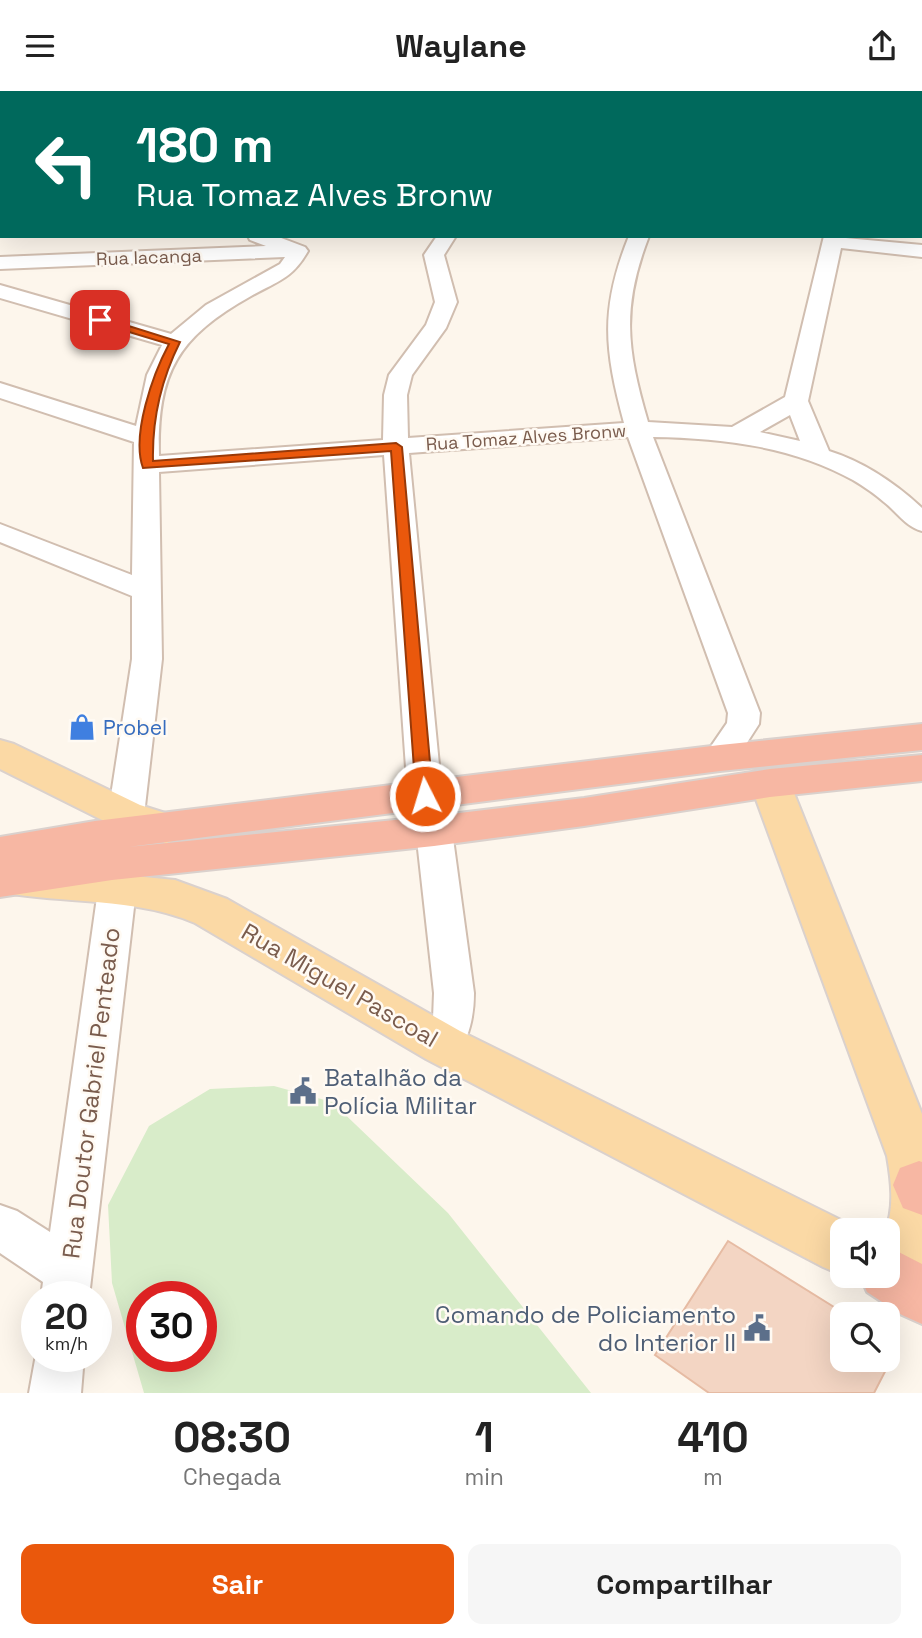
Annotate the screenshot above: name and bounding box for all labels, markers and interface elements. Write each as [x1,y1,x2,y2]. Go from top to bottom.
text: Waylane [395,26,527,66]
icon: menu [21,27,59,65]
icon: share [863,27,901,65]
text: 180 m [136,114,274,176]
icon: left [21,119,112,210]
text: Rua Tomaz Alves Bronw [136,175,493,215]
street label: Rua Iacanga [96,244,202,270]
pin [70,290,130,350]
icon: arrive [81,301,119,339]
street label: Rua Tomaz Alves Bronw [425,419,627,455]
shop icon: Probel [67,712,97,742]
place label: Probel [103,714,167,741]
position arrow [388,759,462,833]
street label: Rua Miguel Pascoal [236,916,444,1054]
street label: Rua Doutor Gabriel Penteado [55,926,127,1260]
place label: Batalhão da Polícia Militar [324,1062,477,1121]
public building icon: Batalhão da Polícia Militar [288,1076,318,1106]
map controls [830,1218,900,1372]
button: sound [830,1218,900,1288]
speed limit sign: 30 [126,1281,217,1372]
text: 20 [45,1295,88,1339]
place label: Comando de Policiamento do Interior II [435,1299,736,1358]
button: search [830,1302,900,1372]
public building icon: Comando de Policiamento do Interior II [742,1313,772,1343]
text: km/h [45,1332,88,1355]
text: 08:30 [173,1411,291,1464]
text: 1 [475,1411,494,1464]
text: 410 [677,1411,749,1464]
text: Chegada [183,1462,281,1492]
text: min [464,1462,504,1492]
text: m [703,1462,723,1492]
button: Sair [21,1544,454,1624]
button: Compartilhar [468,1544,901,1624]

